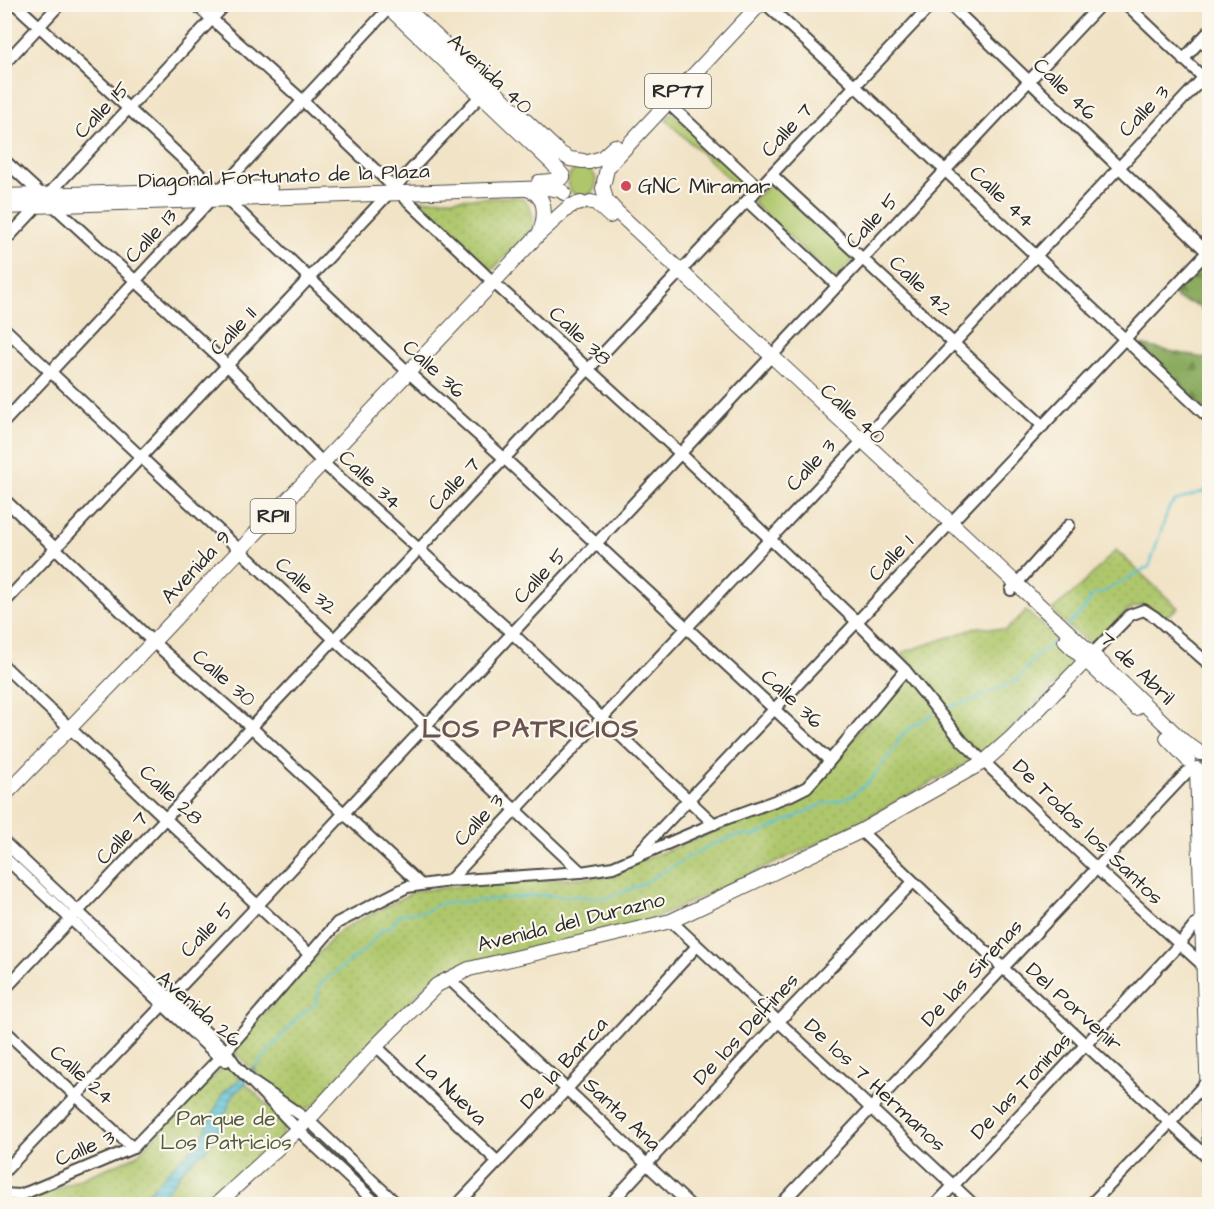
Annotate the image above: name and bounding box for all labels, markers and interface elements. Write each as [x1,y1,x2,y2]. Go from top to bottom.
street label: Avenida 40 [441,27,539,121]
street label: Calle 46 [1026,51,1104,127]
road number: RP77 [645,74,711,108]
street label: Calle 15 [67,75,137,145]
street label: Calle 3 [1112,78,1176,144]
street label: Calle 7 [754,96,820,164]
street label: Diagonal Fortunato de la Plaza [138,156,430,198]
street label: Calle 44 [963,159,1041,235]
place label: GNC Miramar [638,172,771,201]
marker: GNC Miramar [619,179,633,193]
street label: Calle 5 [839,187,905,255]
street label: Calle 13 [118,202,184,270]
street label: Calle 42 [882,249,960,323]
street label: Calle 38 [542,299,618,373]
street label: Calle 11 [203,300,263,362]
street label: Calle 36 [396,333,472,405]
street label: Calle 40 [814,377,892,451]
street label: Calle 3 [779,432,843,498]
street label: Calle 34 [332,443,408,517]
street label: Calle 7 [421,451,487,517]
road number: RP11 [250,499,296,533]
street label: Avenida 9 [154,524,238,610]
street label: Calle 1 [862,528,921,588]
street label: Calle 5 [507,542,573,610]
street label: Calle 32 [269,550,343,622]
street label: 7 de Abril [1093,625,1181,711]
street label: Calle 30 [186,642,262,714]
street label: Calle 36 [754,663,830,735]
district label: LOS PATRICIOS [422,710,640,748]
street label: De Todos los Santos [1006,752,1170,912]
street label: Calle 28 [133,758,210,832]
street label: Calle 3 [447,787,511,853]
street label: Calle 7 [89,805,155,871]
street label: Avenida del Durazno [474,885,668,959]
street label: Calle 5 [173,896,241,964]
street label: De las Sirenas [914,913,1030,1033]
street label: Del Porvenir [1019,956,1129,1059]
street label: Avenida 26 [150,964,248,1054]
street label: De los Delfines [686,967,806,1091]
street label: De la Barca [514,1010,615,1116]
street label: De los 7 Hermanos [798,1012,952,1158]
street label: De las Toninas [964,1026,1078,1146]
street label: Calle 24 [43,1038,121,1112]
street label: La Nueva [408,1048,494,1132]
street label: Santa Ana [577,1070,668,1158]
park label: Parque de Los Patricios [160,1104,292,1157]
street label: Calle 3 [51,1122,120,1174]

